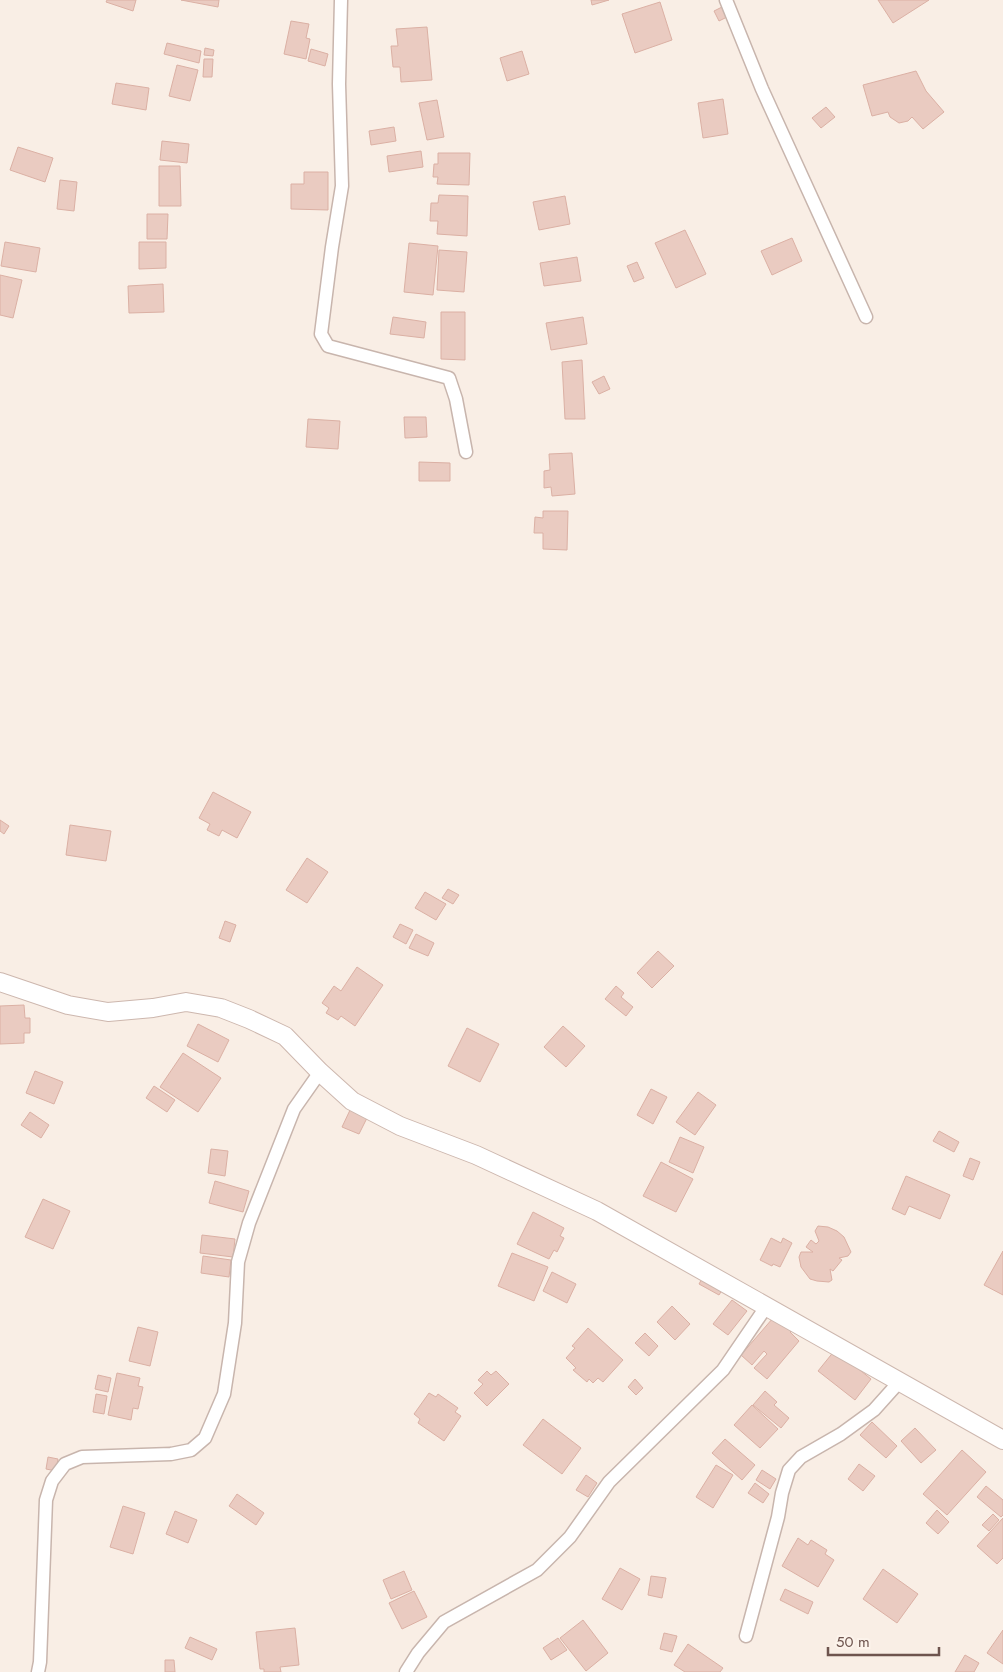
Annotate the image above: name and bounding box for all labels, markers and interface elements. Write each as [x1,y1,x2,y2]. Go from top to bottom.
scale bar [828,1624,939,1656]
text: 50 m [836,1631,870,1653]

